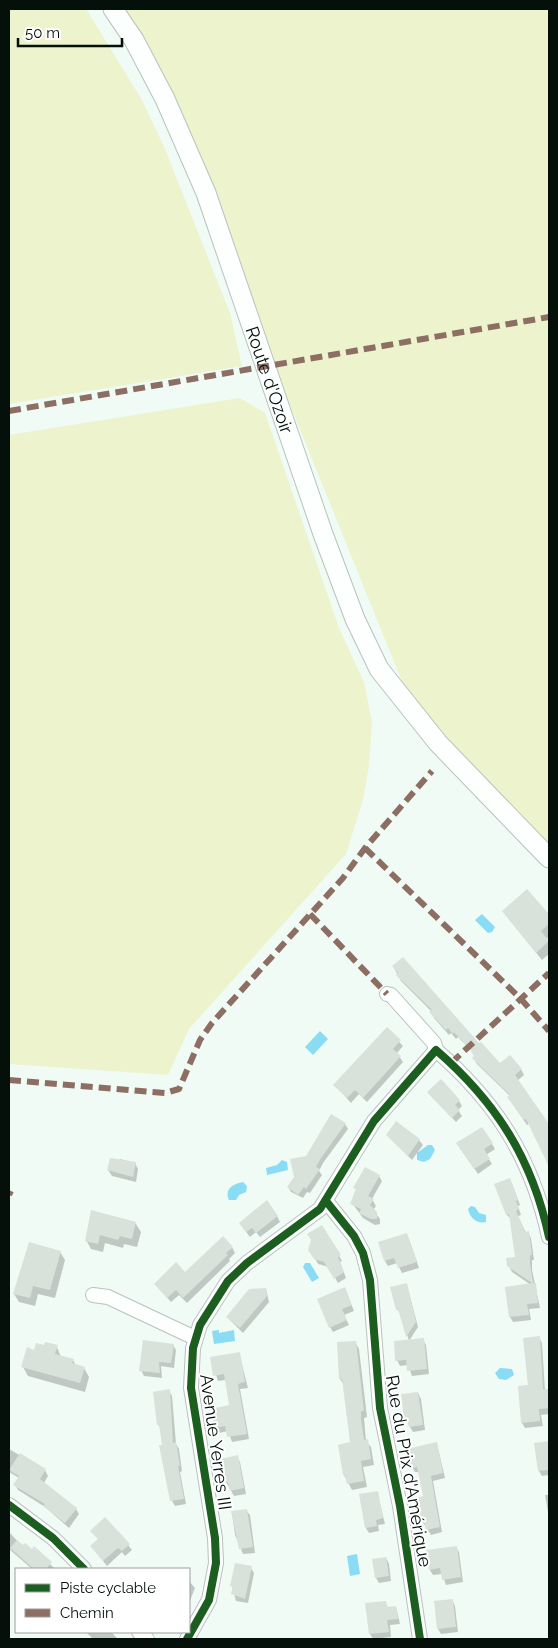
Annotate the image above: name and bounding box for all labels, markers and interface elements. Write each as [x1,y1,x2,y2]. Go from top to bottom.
scale bar [18,15,121,47]
text: 50 m [25,24,60,42]
street label: Route d'Ozoir [242,323,298,437]
street label: Avenue Yerres III [196,1373,236,1511]
street label: Rue du Prix d'Amérique [382,1373,436,1569]
legend [15,1568,190,1633]
text: Piste cyclable [60,1579,156,1597]
text: Chemin [60,1604,114,1622]

